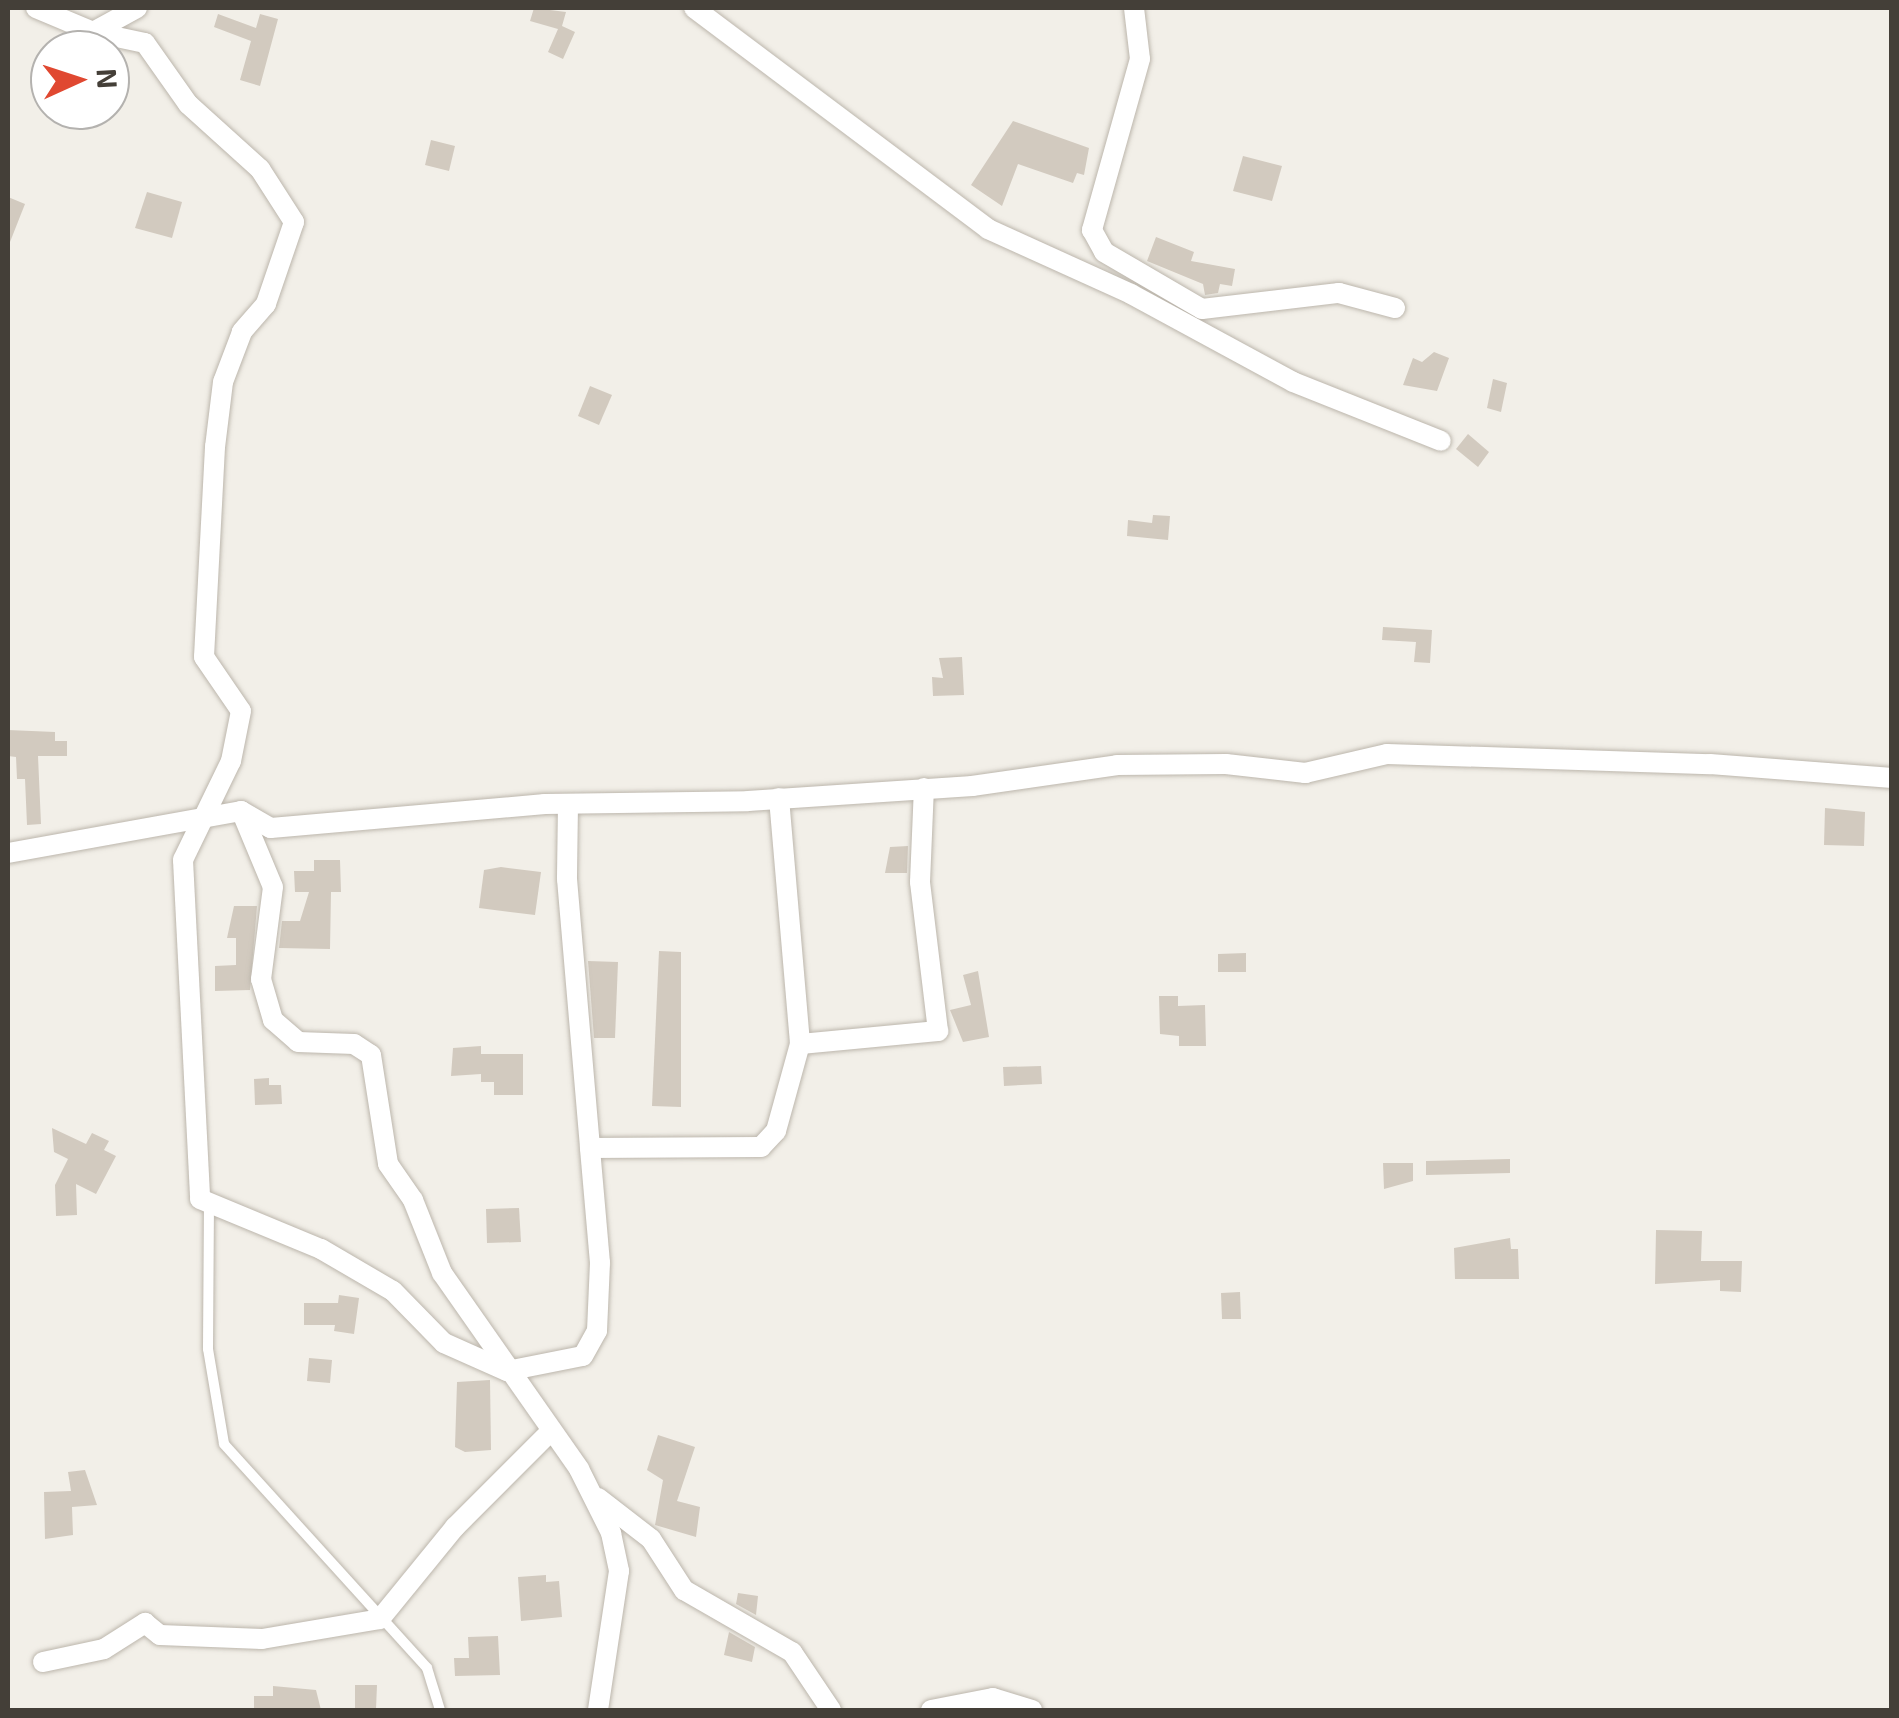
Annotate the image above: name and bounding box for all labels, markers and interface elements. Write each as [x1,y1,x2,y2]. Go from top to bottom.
north arrow [30,30,130,130]
text: N [90,68,125,90]

